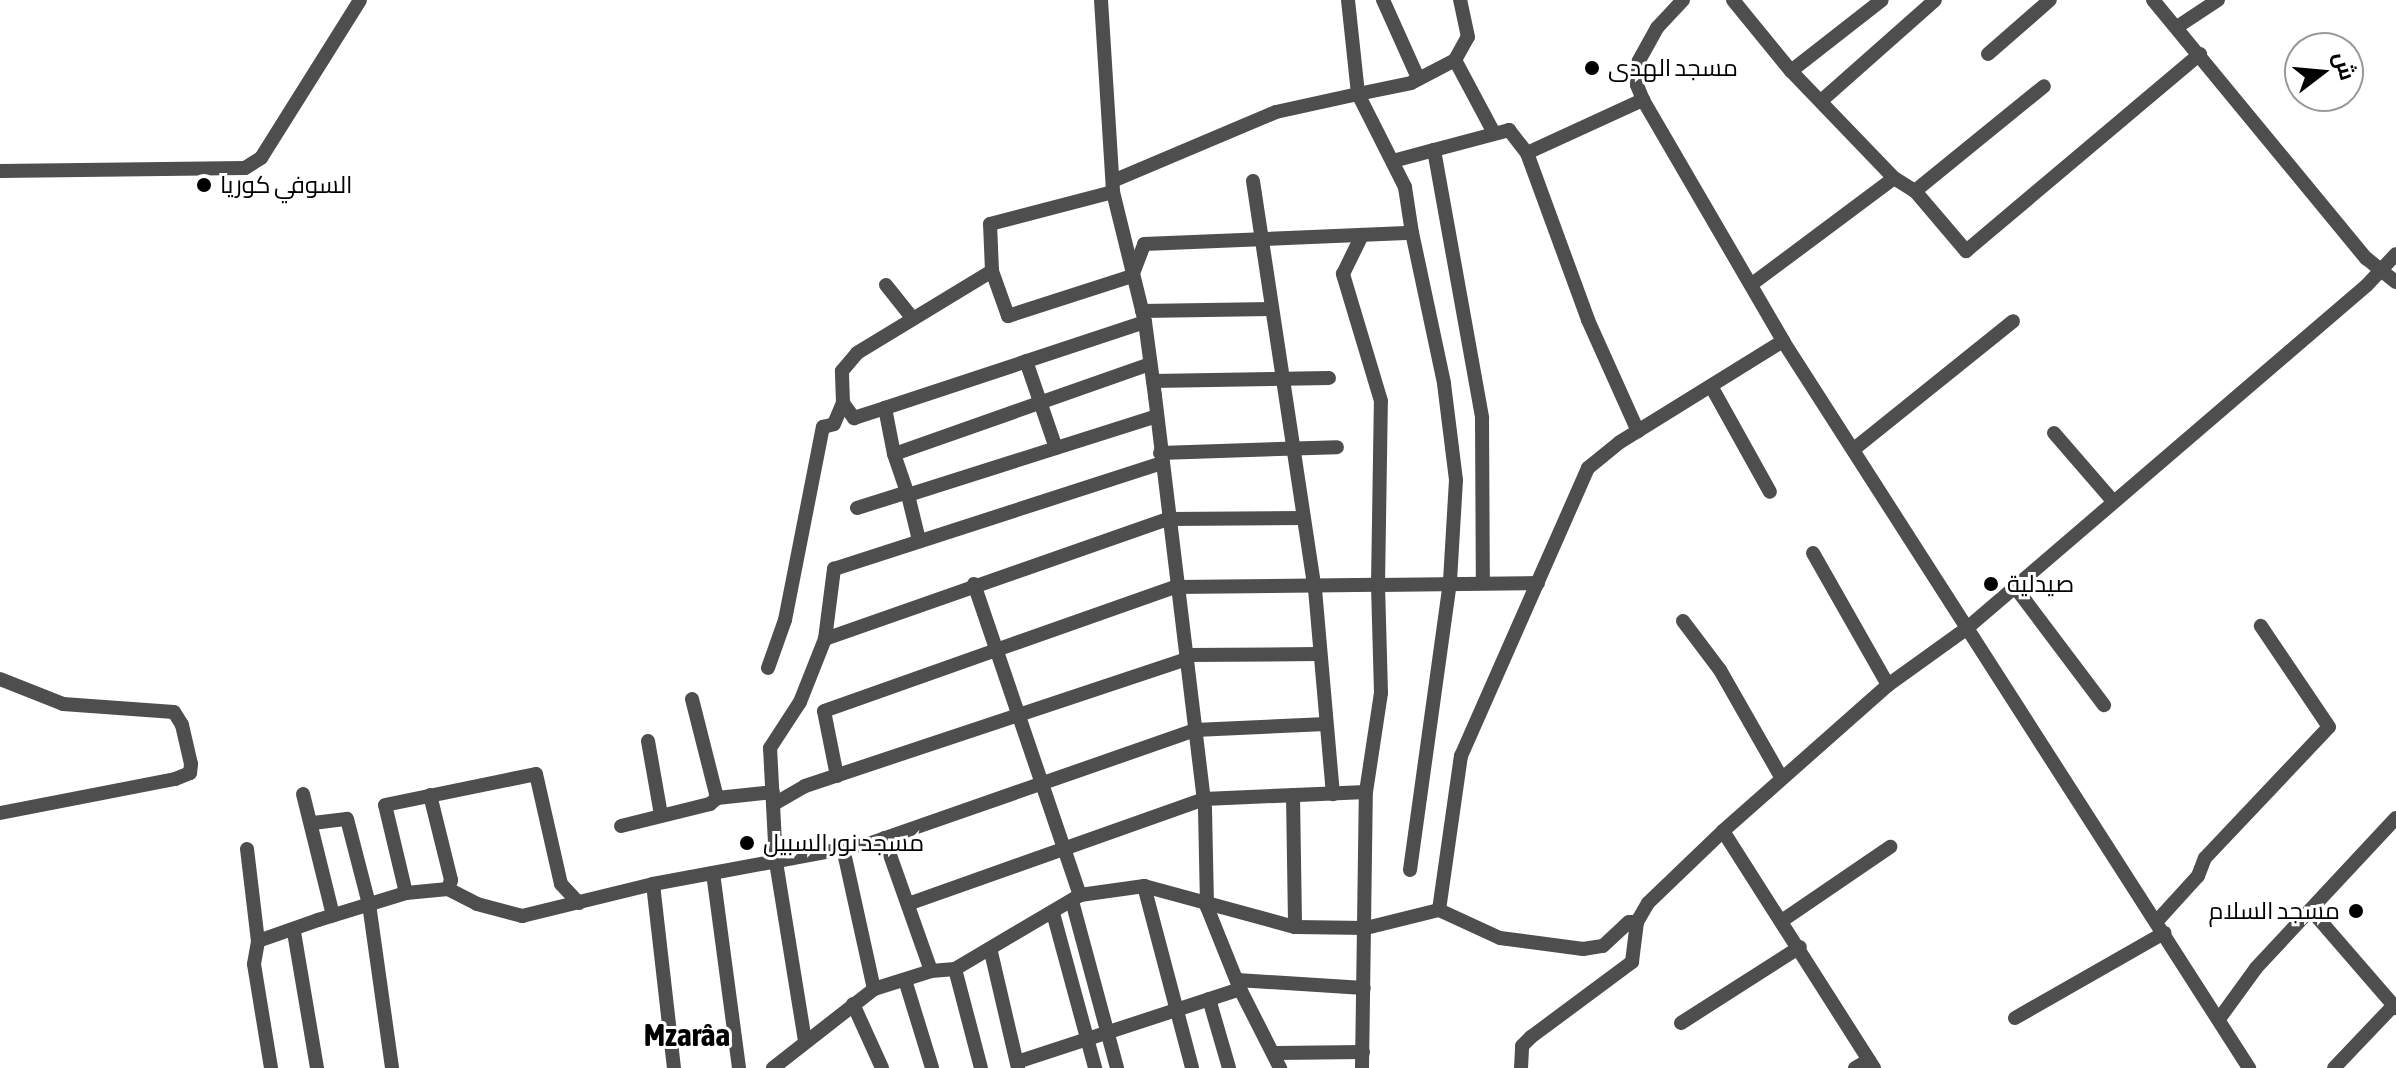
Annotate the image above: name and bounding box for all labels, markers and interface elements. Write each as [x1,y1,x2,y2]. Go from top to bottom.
north arrow [2284,32,2364,112]
text: ش [2329,49,2362,83]
place label: مسجد الهدى [1608,54,1738,82]
marker: مسجد الهدى [1583,59,1601,77]
place label: السوفي كوريا [220,171,352,199]
marker: السوفي كوريا [195,176,213,194]
place label: صيدلية [2007,570,2074,598]
marker: صيدلية [1982,575,2000,593]
place label: مسجد نور السبيل [763,829,924,857]
marker: مسجد نور السبيل [738,834,756,852]
place label: مسجد السلام [2209,897,2340,925]
marker: مسجد السلام [2347,902,2365,920]
district label: Mzarâa [644,1016,730,1054]

